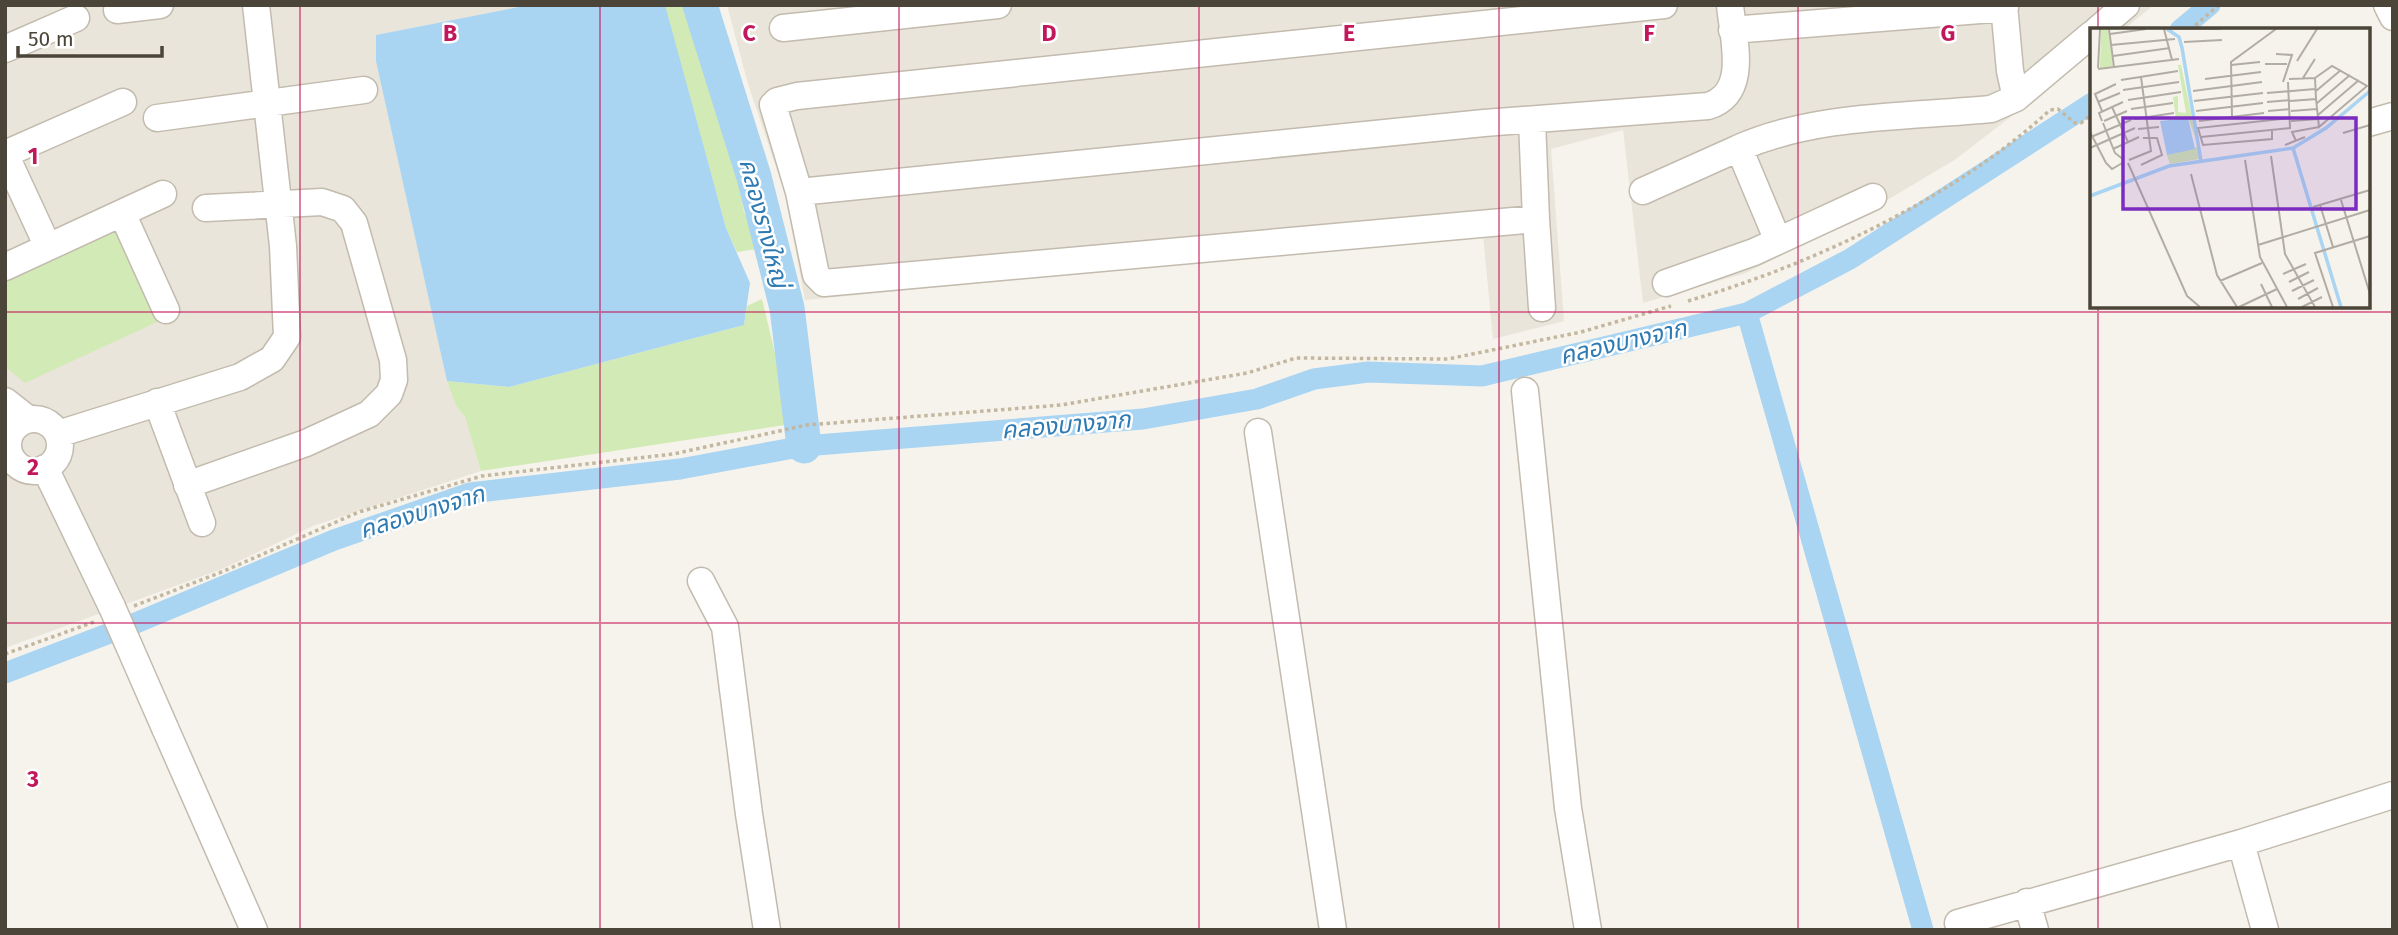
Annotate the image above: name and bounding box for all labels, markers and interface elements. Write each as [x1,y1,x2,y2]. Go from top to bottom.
scale bar [18,14,161,58]
text: B [443,19,457,47]
text: C [742,19,756,47]
text: D [1042,19,1057,47]
text: E [1343,19,1355,47]
text: F [1643,19,1655,47]
text: G [1941,19,1955,47]
text: 50 m [28,26,74,52]
inset map [2090,28,2370,308]
text: 1 [28,142,38,170]
water label: คลองรางใหญ่ [733,155,795,293]
water label: คลองบางจาก [1557,313,1691,370]
water label: คลองบางจาก [1000,405,1133,445]
text: 2 [27,453,39,481]
water label: คลองบางจาก [356,479,489,544]
text: 3 [26,765,39,793]

